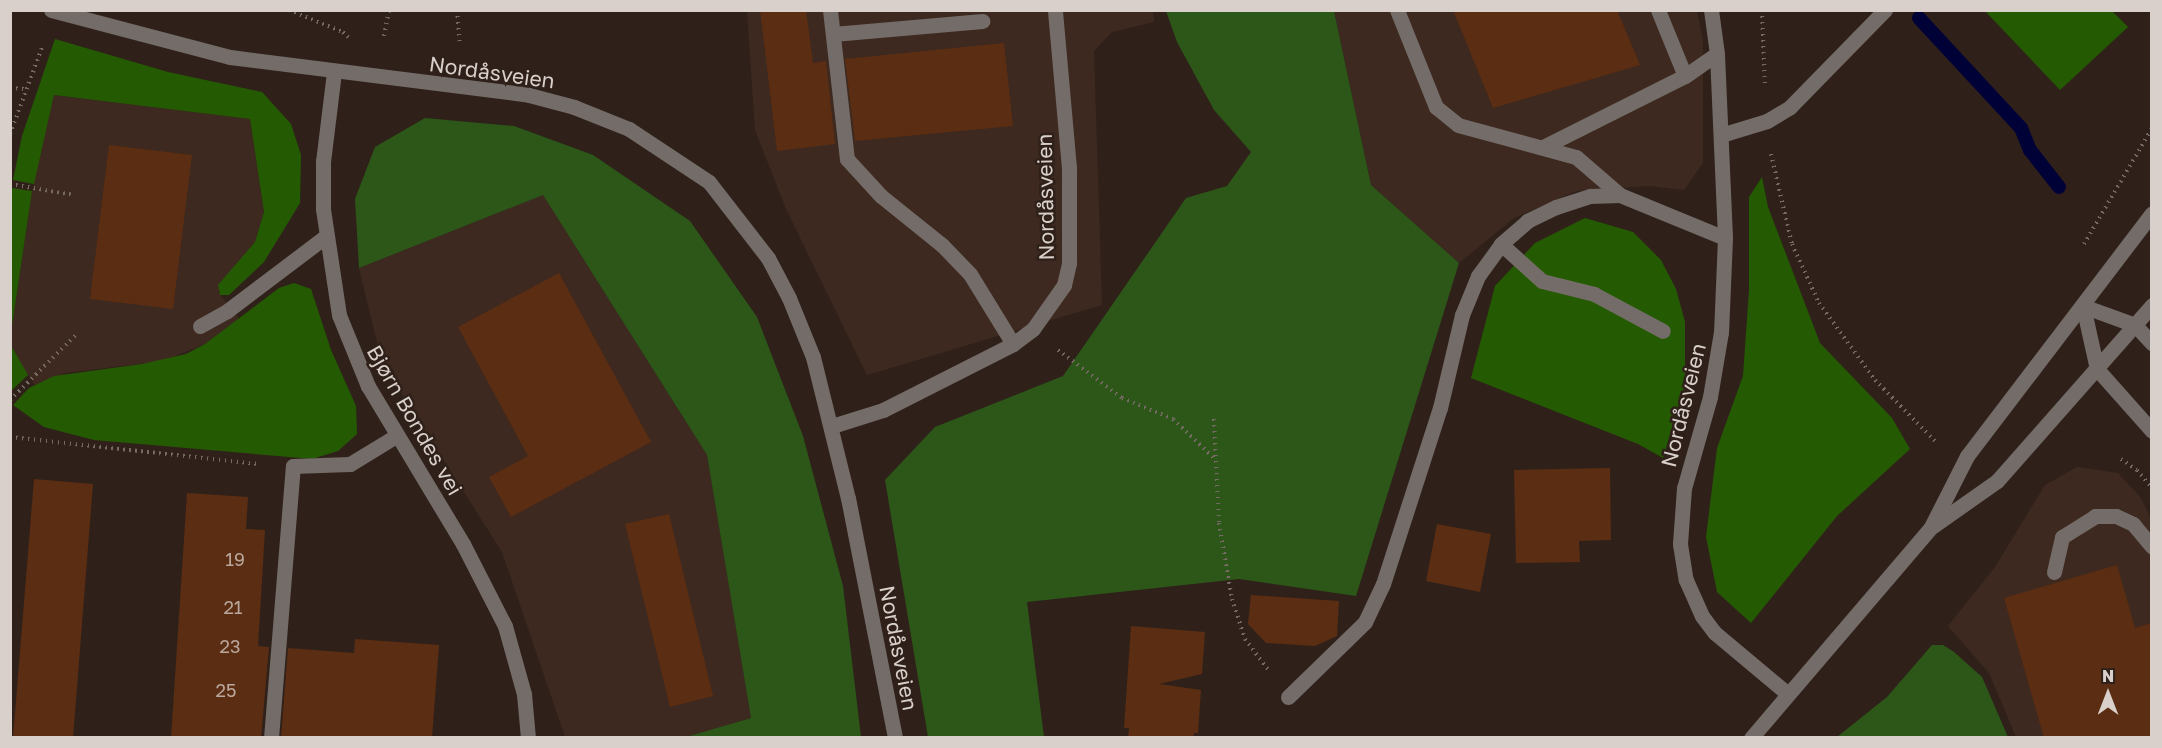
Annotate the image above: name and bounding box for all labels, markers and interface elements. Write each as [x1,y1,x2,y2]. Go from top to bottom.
street label: Nordåsveien [428,51,556,93]
street label: Nordåsveien [1031,133,1059,261]
street label: Nordåsveien [1655,340,1711,470]
street label: Bjørn Bondes vei [362,341,468,499]
house number: 19 [225,548,245,570]
street label: Nordåsveien [875,583,923,713]
house number: 21 [223,596,243,618]
house number: 23 [220,635,240,657]
north arrow [2078,664,2138,724]
text: N [2102,666,2114,686]
house number: 25 [216,679,236,701]

